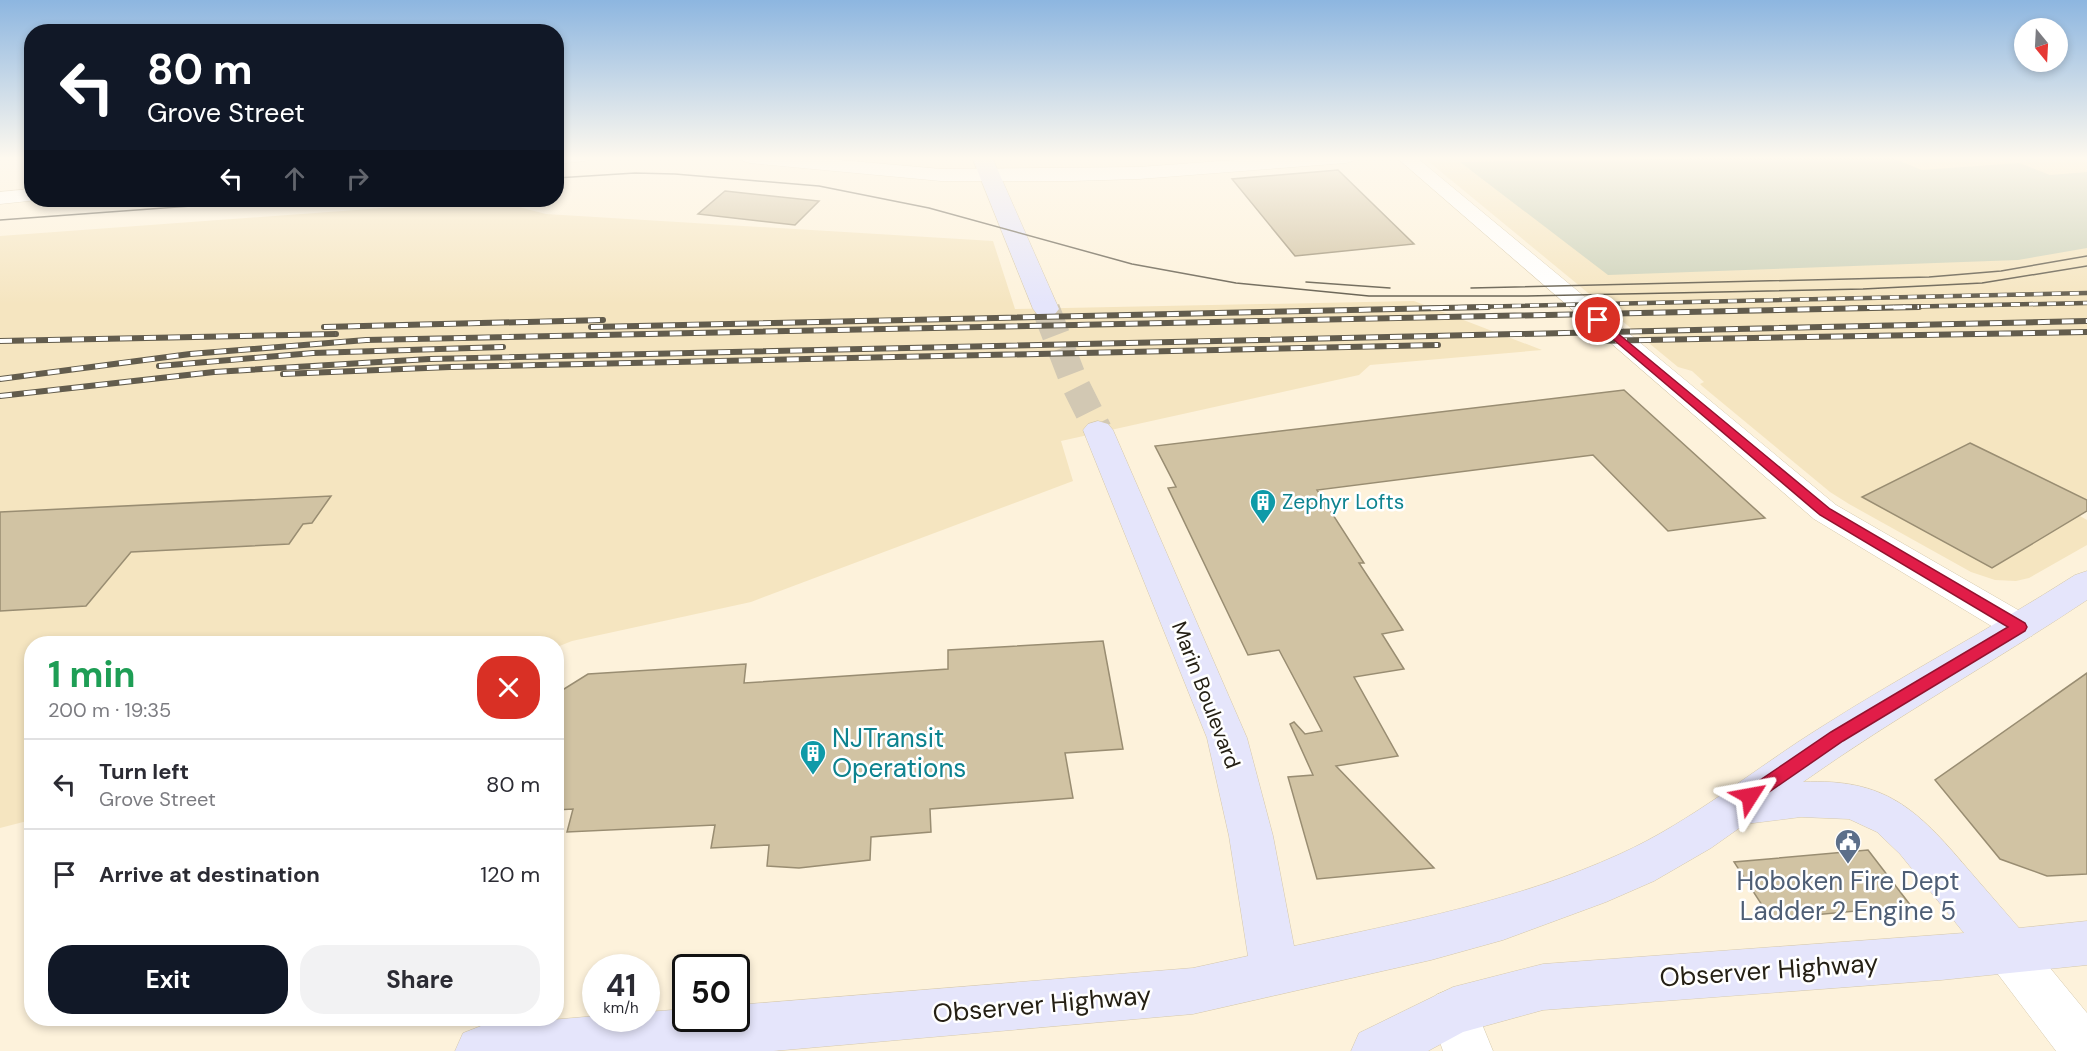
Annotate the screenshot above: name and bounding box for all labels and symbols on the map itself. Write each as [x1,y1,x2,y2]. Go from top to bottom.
north arrow [2014,18,2068,72]
pin [1572,294,1623,345]
building icon: Zephyr Lofts [1248,487,1278,525]
place label: Zephyr Lofts [1282,488,1404,516]
street label: Marin Boulevard [1165,617,1247,773]
place label: NJTransit Operations [832,721,966,785]
building icon: NJTransit Operations [798,738,828,776]
position arrow [1718,764,1782,828]
public building icon: Hoboken Fire Dept Ladder 2 Engine 5 [1833,827,1863,865]
place label: Hoboken Fire Dept Ladder 2 Engine 5 [1736,864,1960,928]
street label: Observer Highway [1658,945,1880,995]
speed limit sign: 50 [672,954,750,1032]
street label: Observer Highway [931,978,1153,1030]

